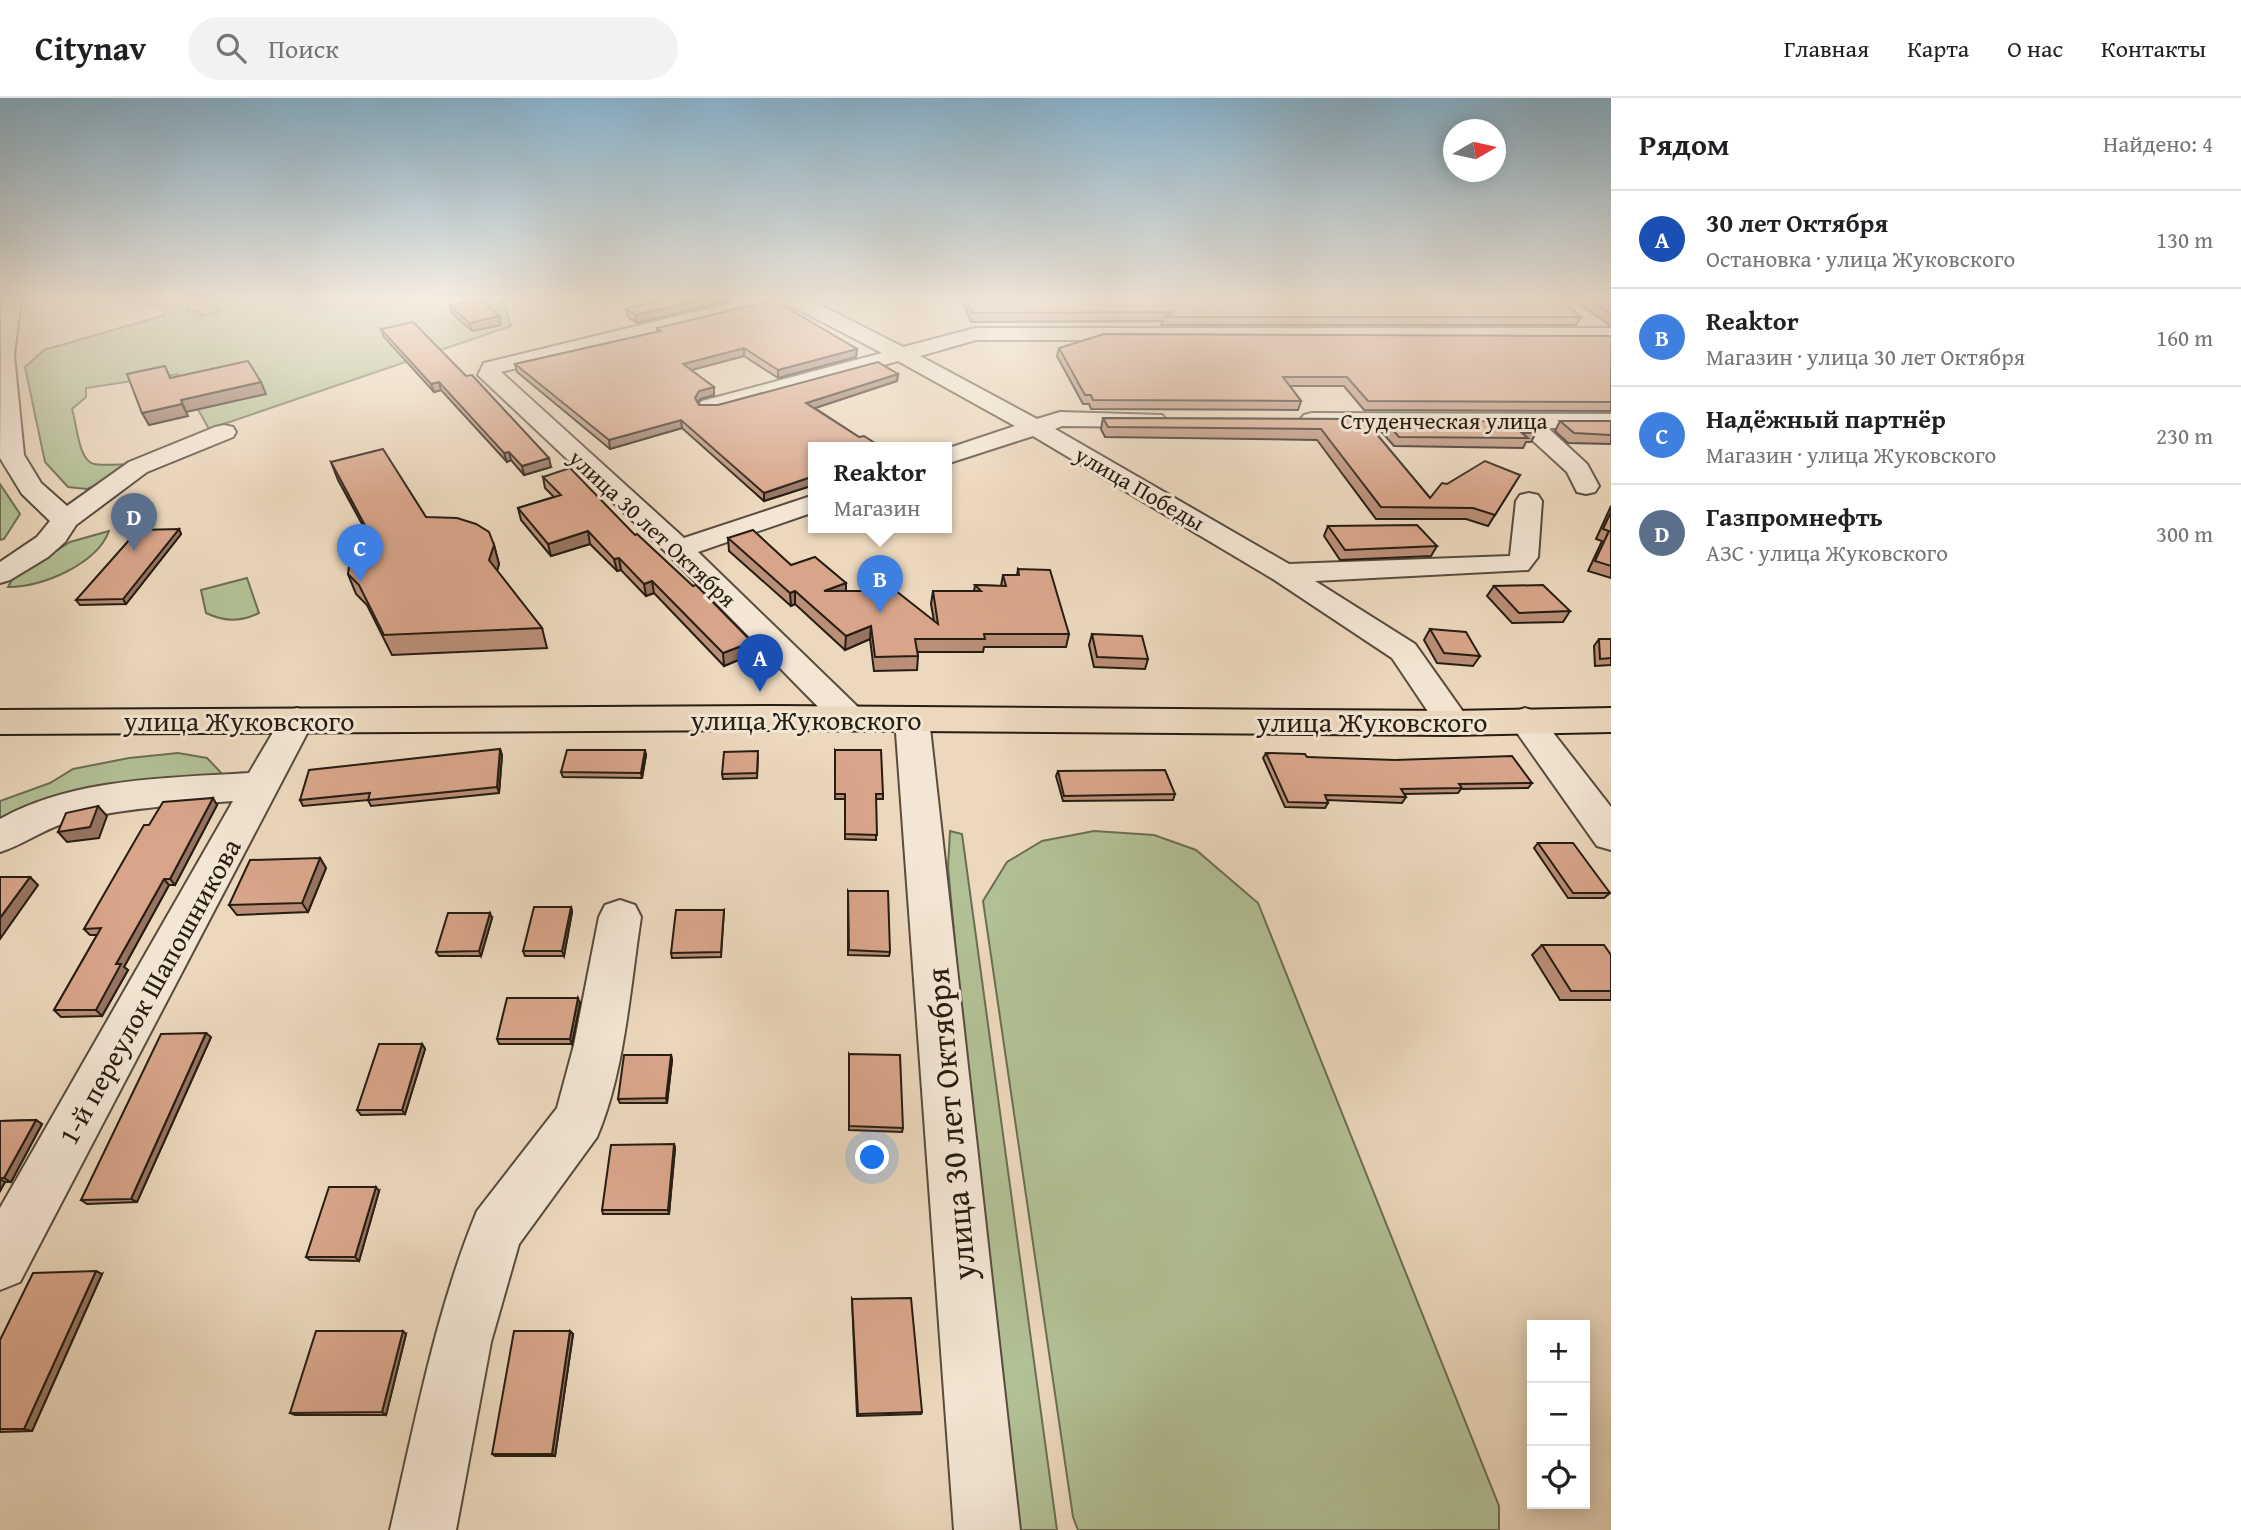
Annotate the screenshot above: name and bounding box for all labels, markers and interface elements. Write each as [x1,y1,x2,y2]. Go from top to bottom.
search box [188,17,678,80]
text: Citynav [35,24,146,72]
icon: search [212,29,250,67]
text: Поиск [268,29,339,68]
text: Главная [1784,31,1869,66]
text: Карта [1907,31,1969,66]
text: О нас [2007,31,2063,66]
text: Контакты [2101,31,2206,66]
north arrow [1443,119,1506,182]
text: Рядом [1639,122,1730,166]
text: Найдено: 4 [2103,127,2213,160]
text: 30 лет Октября [1706,203,1888,242]
text: A [1655,223,1669,256]
text: 130 m [2156,223,2213,256]
text: Остановка · улица Жуковского [1706,242,2015,275]
text: Reaktor [1706,301,1799,340]
text: B [1655,321,1669,354]
text: 160 m [2156,321,2213,354]
text: Магазин · улица 30 лет Октября [1706,340,2025,373]
text: Надёжный партнёр [1706,399,1946,438]
street label: Студенческая улица [1340,404,1548,437]
text: C [1655,419,1669,452]
text: 230 m [2156,419,2213,452]
street label: улица Победы [1068,437,1211,539]
text: Магазин · улица Жуковского [1706,438,1996,471]
street label: улица 30 лет Октября [561,441,744,615]
popup [808,442,952,533]
text: Reaktor [834,452,926,491]
text: Магазин [834,491,920,524]
pin: D [111,493,157,551]
text: Газпромнефть [1706,497,1883,536]
text: D [1655,517,1669,550]
text: 300 m [2156,517,2213,550]
pin: C [337,524,383,582]
text: АЗС · улица Жуковского [1706,536,1948,569]
pin: B [857,555,903,613]
pin: A [737,634,783,692]
street label: улица Жуковского [690,699,921,740]
street label: улица Жуковского [123,700,354,741]
street label: улица Жуковского [1256,701,1487,742]
street label: 1-й переулок Шапошникова [48,830,251,1152]
street label: улица 30 лет Октября [912,966,988,1283]
your location [855,1140,889,1174]
map controls [1527,1320,1590,1509]
button: + [1527,1320,1590,1383]
button: − [1527,1383,1590,1446]
button: locate [1527,1446,1590,1509]

